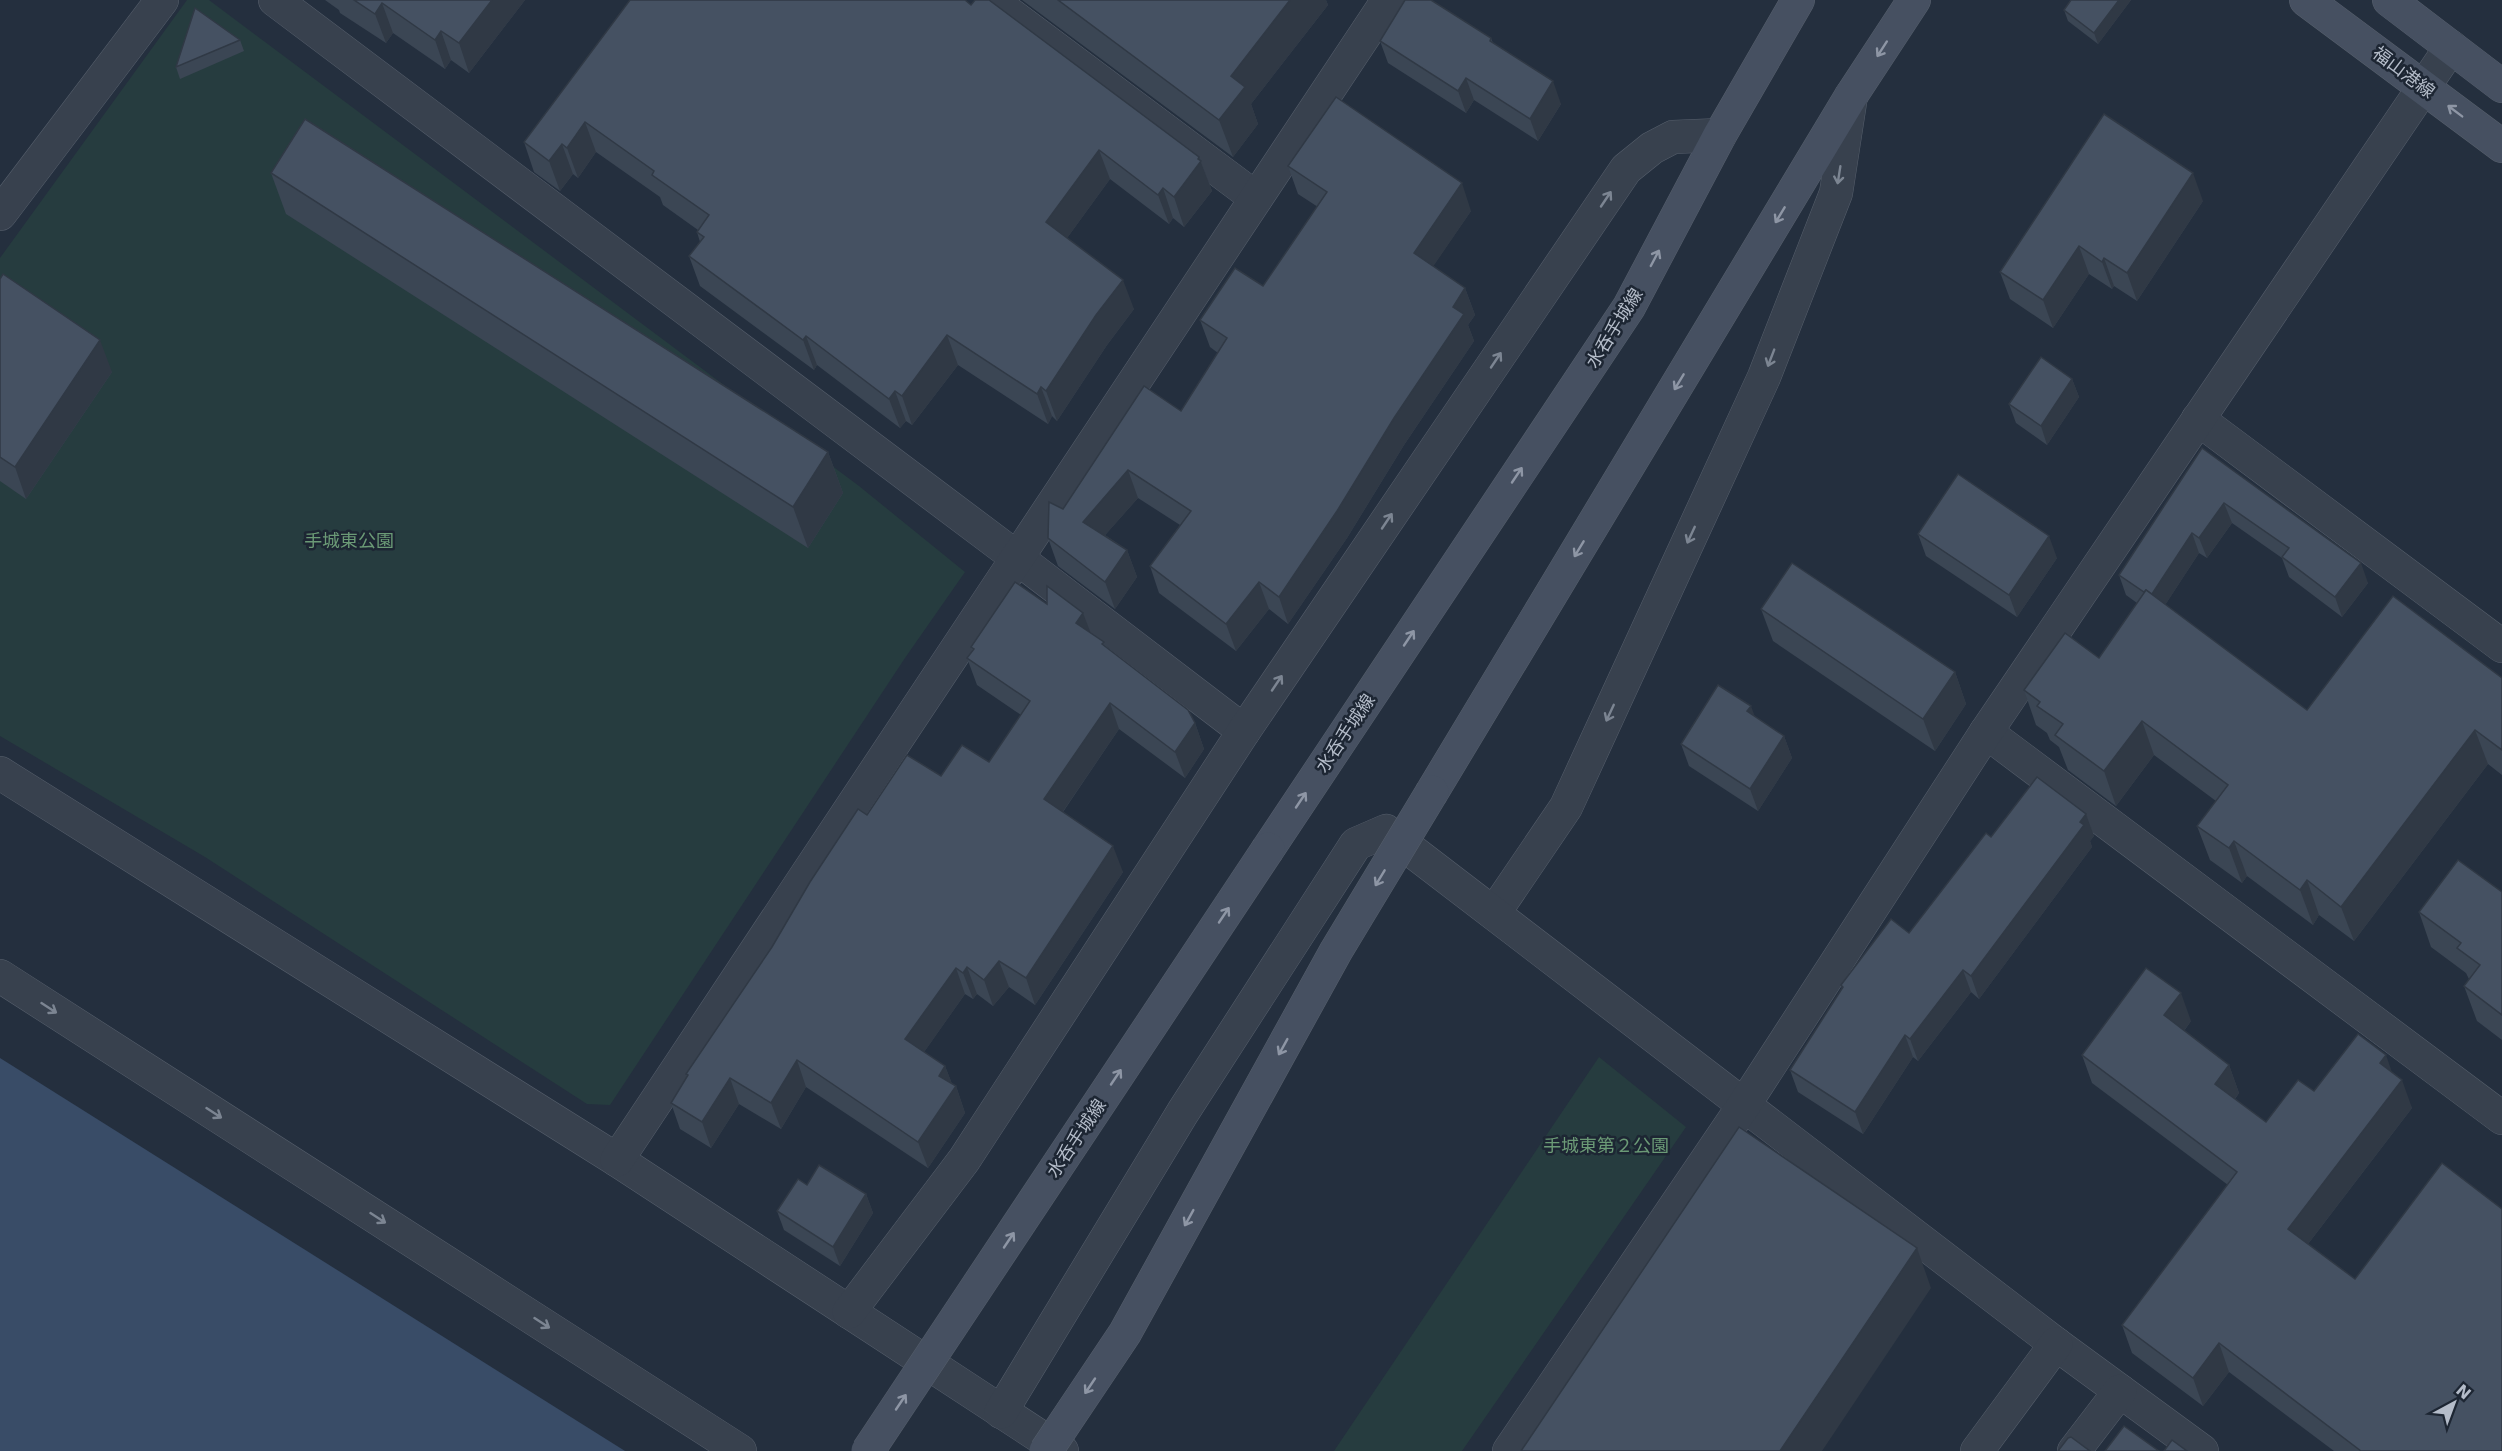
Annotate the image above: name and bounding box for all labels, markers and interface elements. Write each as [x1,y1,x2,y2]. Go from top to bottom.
one-way arrow [1876,40,1888,57]
street label: 福山港線 [2369,42,2439,102]
one-way arrow [2448,104,2464,117]
one-way arrow [1833,165,1844,184]
one-way arrow [1600,191,1612,207]
one-way arrow [1773,206,1785,223]
one-way arrow [1649,250,1661,267]
street label: 水呑手城線 [1581,284,1647,372]
one-way arrow [1765,348,1776,366]
one-way arrow [1490,352,1502,369]
one-way arrow [1673,373,1685,390]
one-way arrow [1511,468,1523,484]
one-way arrow [1381,514,1393,530]
one-way arrow [1685,526,1697,544]
park label: 手城東公園 [304,530,394,551]
one-way arrow [1572,540,1584,557]
one-way arrow [1403,630,1415,646]
one-way arrow [1271,675,1283,691]
street label: 水呑手城線 [1311,690,1379,776]
one-way arrow [1603,703,1615,721]
one-way arrow [1295,792,1307,809]
one-way arrow [1374,869,1386,886]
one-way arrow [1219,907,1231,924]
one-way arrow [40,1002,57,1014]
one-way arrow [1277,1038,1289,1055]
one-way arrow [1110,1069,1123,1086]
street label: 水呑手城線 [1042,1095,1110,1181]
one-way arrow [205,1106,222,1119]
park label: 手城東第２公園 [1543,1135,1669,1156]
one-way arrow [1183,1208,1194,1226]
one-way arrow [369,1212,386,1224]
one-way arrow [1003,1232,1015,1249]
one-way arrow [533,1318,550,1330]
north arrow [2424,1373,2484,1433]
one-way arrow [1084,1377,1096,1393]
text: N [2452,1380,2475,1404]
one-way arrow [895,1395,907,1411]

